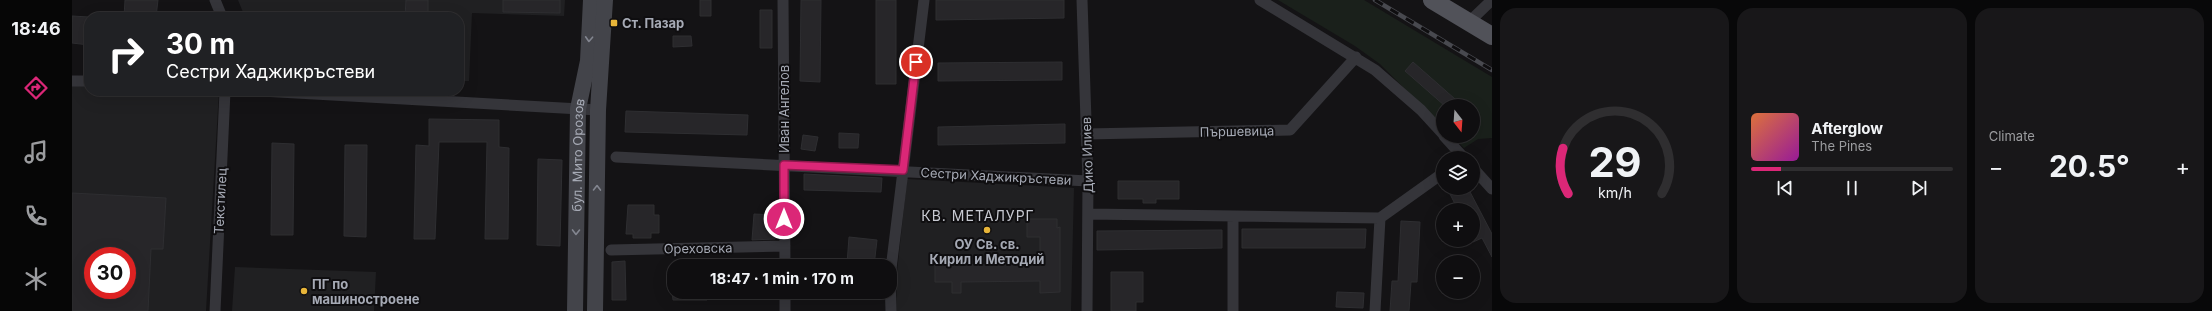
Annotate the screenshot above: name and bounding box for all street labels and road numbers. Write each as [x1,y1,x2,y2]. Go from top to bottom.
street label: Иван Ангелов [776,65,792,153]
street label: бул. Мито Орозов [568,97,588,212]
street label: Дико Илиев [1078,117,1096,193]
street label: Пършевица [1200,122,1274,140]
street label: Сестри Хаджикръстеви [920,164,1072,188]
street label: Текстилец [210,167,230,234]
street label: Ореховска [663,239,733,257]

